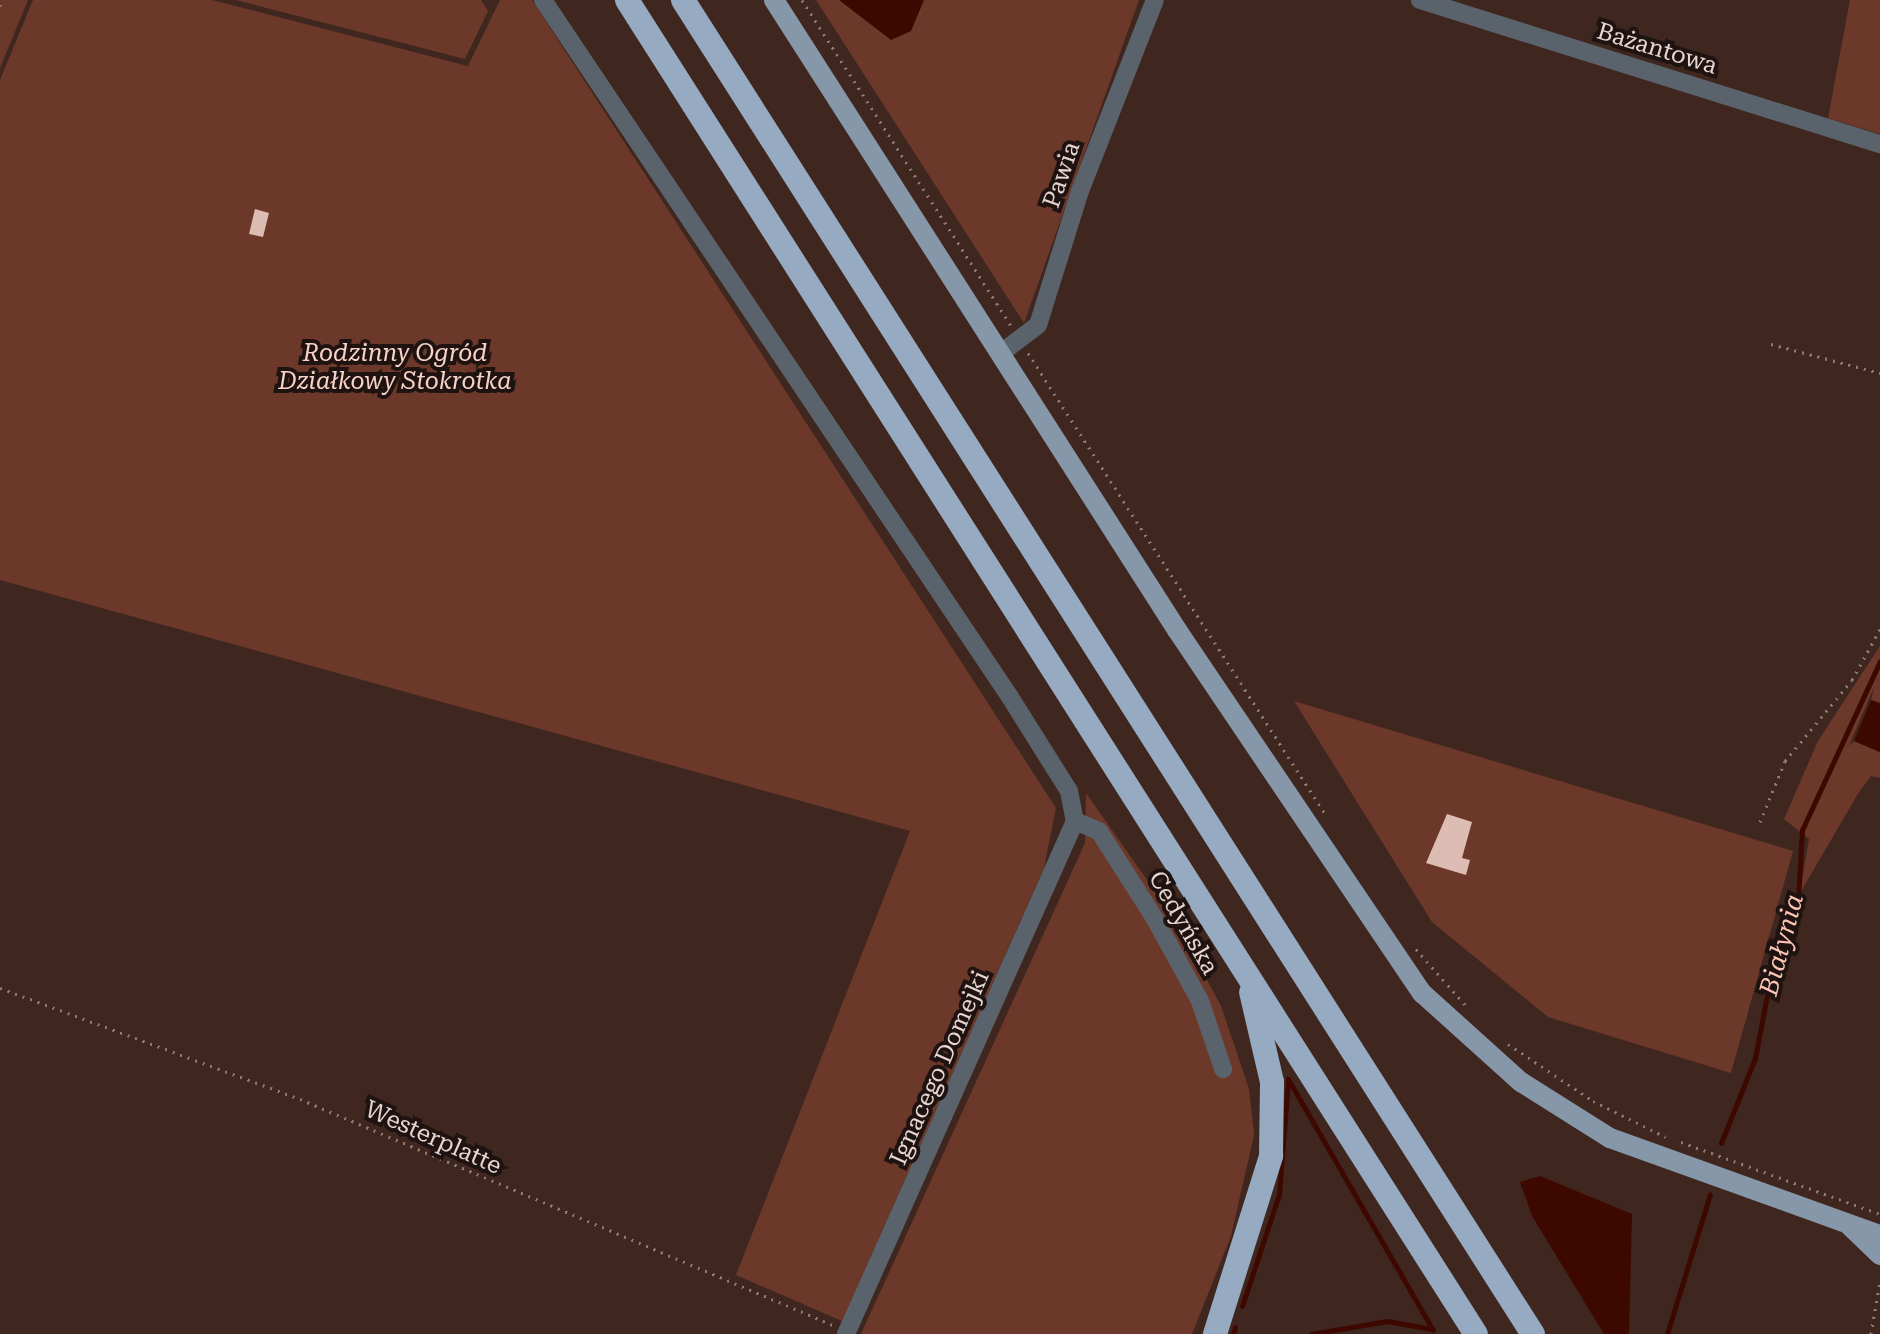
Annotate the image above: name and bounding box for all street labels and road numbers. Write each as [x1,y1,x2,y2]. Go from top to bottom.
street label: Bażantowa [1593,17,1721,81]
street label: Pawia [1037,138,1087,212]
street label: Cedyńska [1142,866,1224,980]
street label: Ignacego Domejki [884,966,996,1170]
street label: Westerplatte [360,1095,506,1181]

